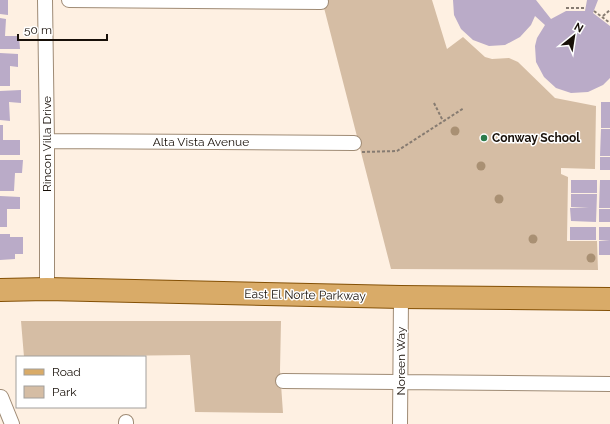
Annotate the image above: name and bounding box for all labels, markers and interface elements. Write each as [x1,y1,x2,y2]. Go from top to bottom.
scale bar [18,16,107,42]
north arrow [554,16,594,56]
text: N [572,20,586,36]
text: 50 m [24,23,52,37]
street label: Rincon Villa Drive [40,96,54,192]
place label: Conway School [492,131,580,145]
marker: Conway School [479,133,489,143]
street label: Alta Vista Avenue [153,135,249,149]
street label: East El Norte Parkway [244,287,366,303]
street label: Noreen Way [394,326,408,395]
legend [16,356,146,408]
text: Road [52,365,81,379]
text: Park [52,385,77,399]

